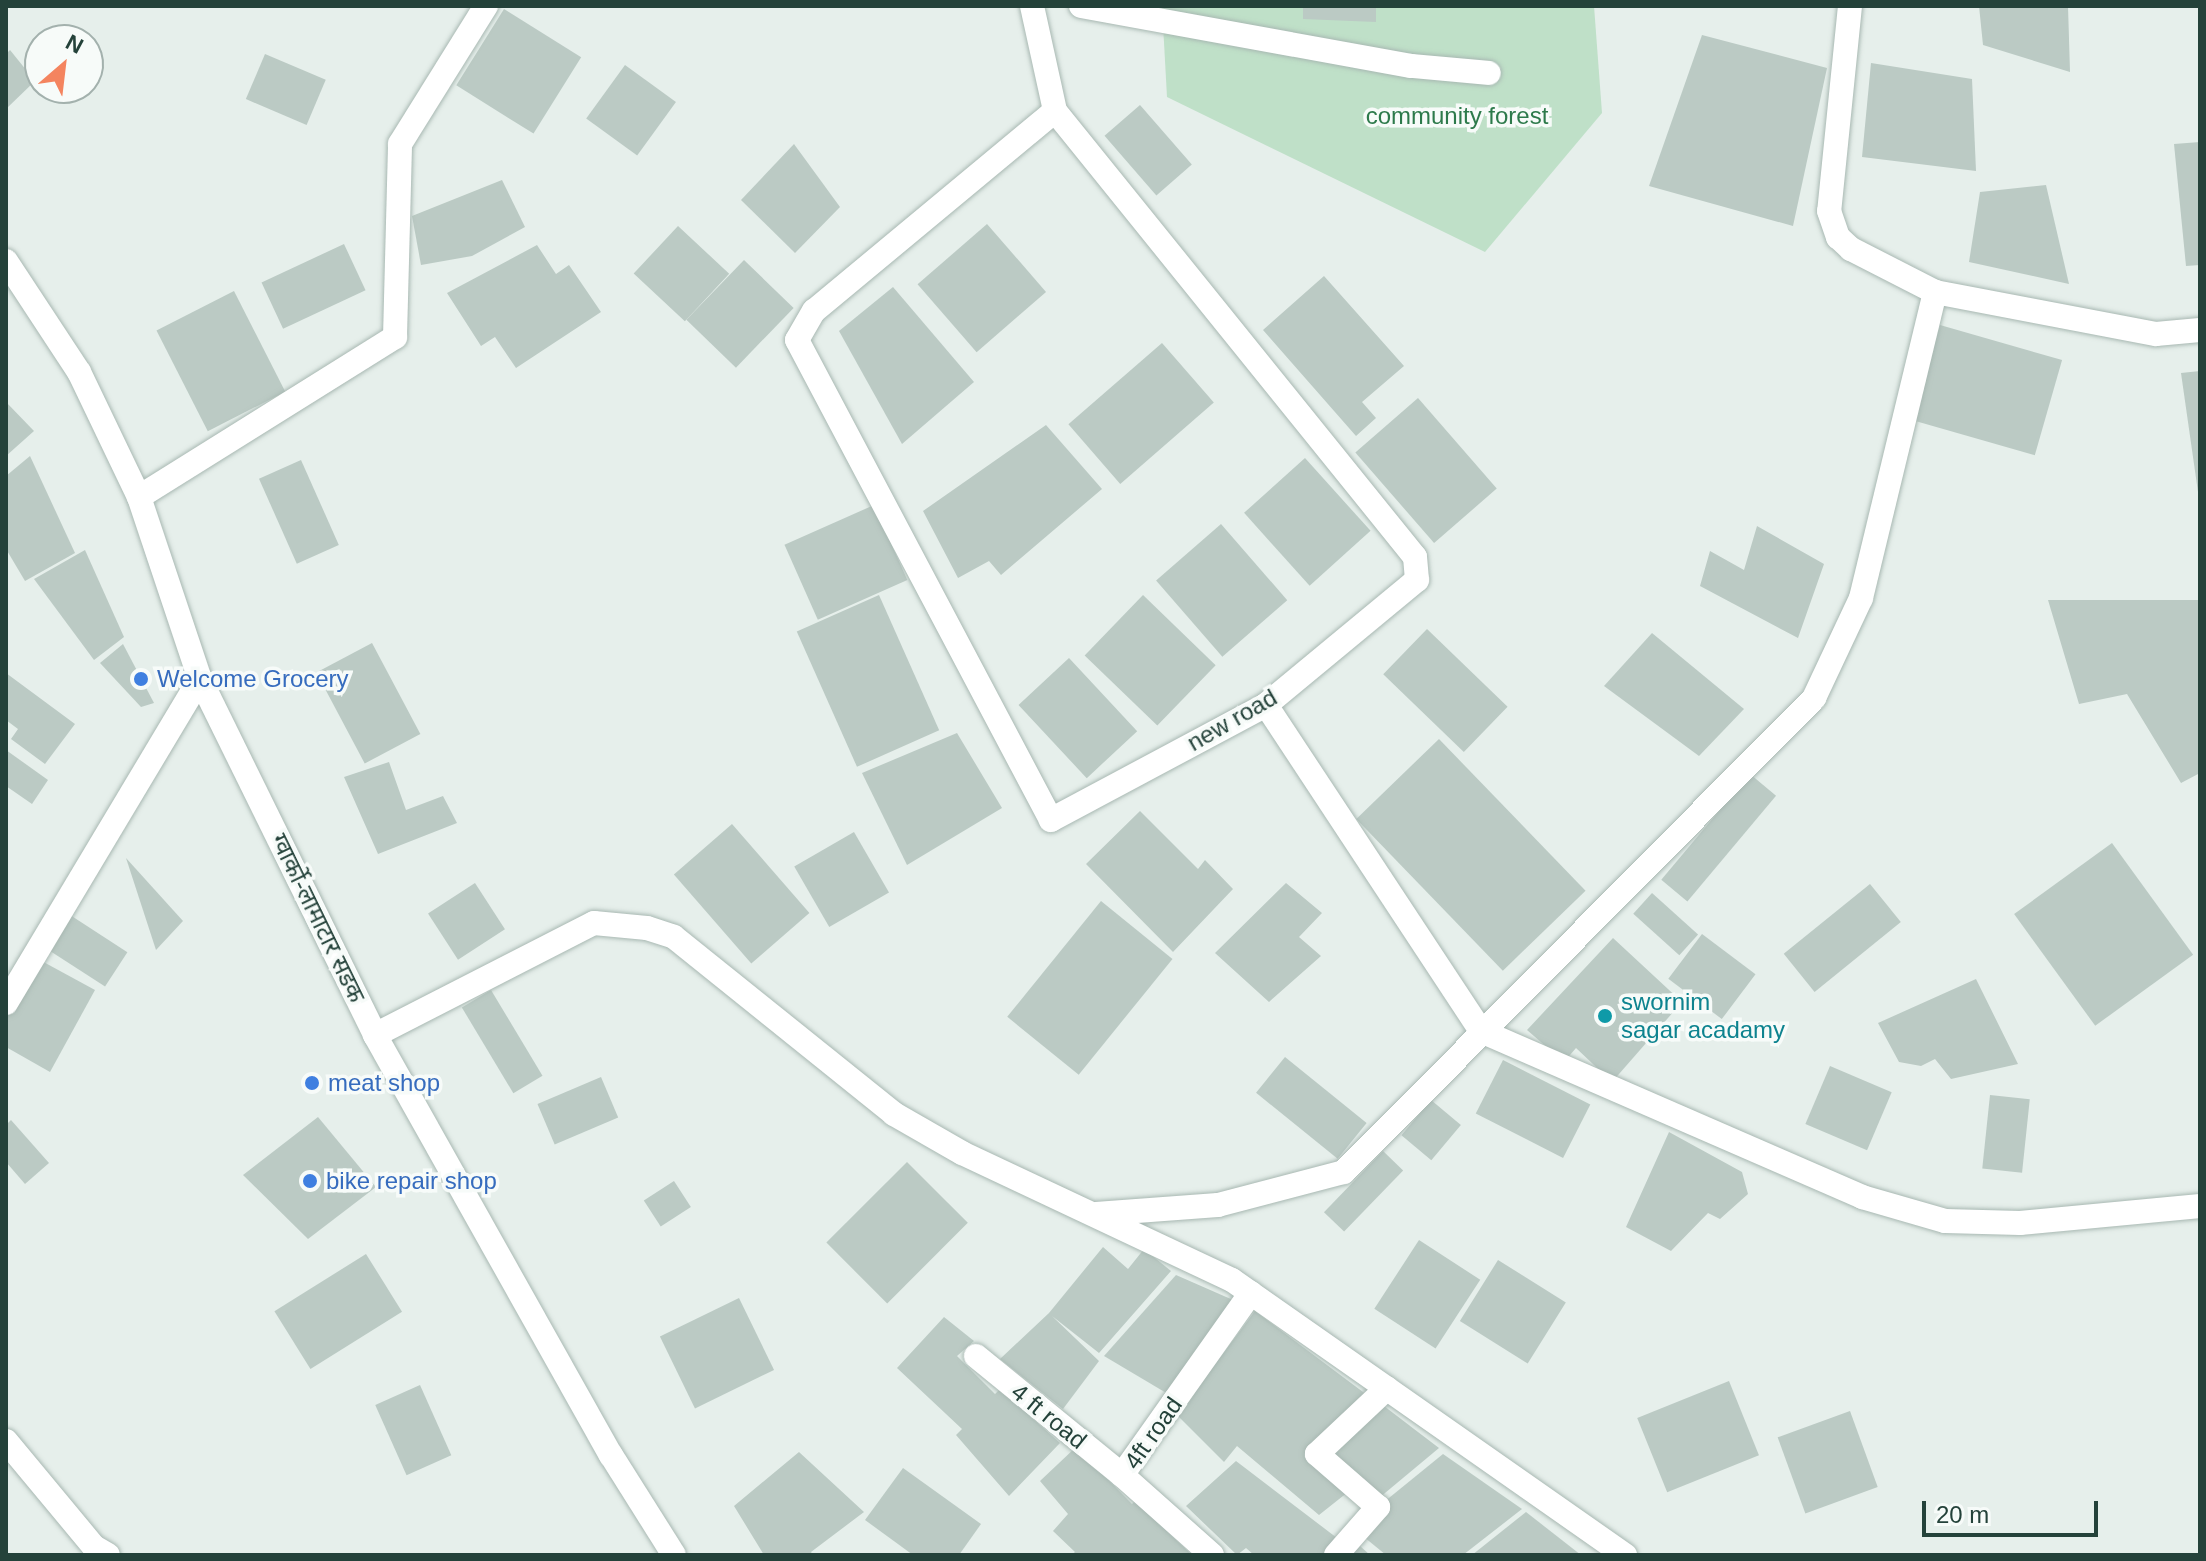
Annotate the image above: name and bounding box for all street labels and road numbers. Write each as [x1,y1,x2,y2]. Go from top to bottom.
street label: new road [1182,683,1282,757]
street label: ग्वार्को-लामाटार सडक [265,829,371,1007]
street label: 4 ft road [1006,1377,1092,1455]
street label: 4ft road [1118,1391,1188,1475]

